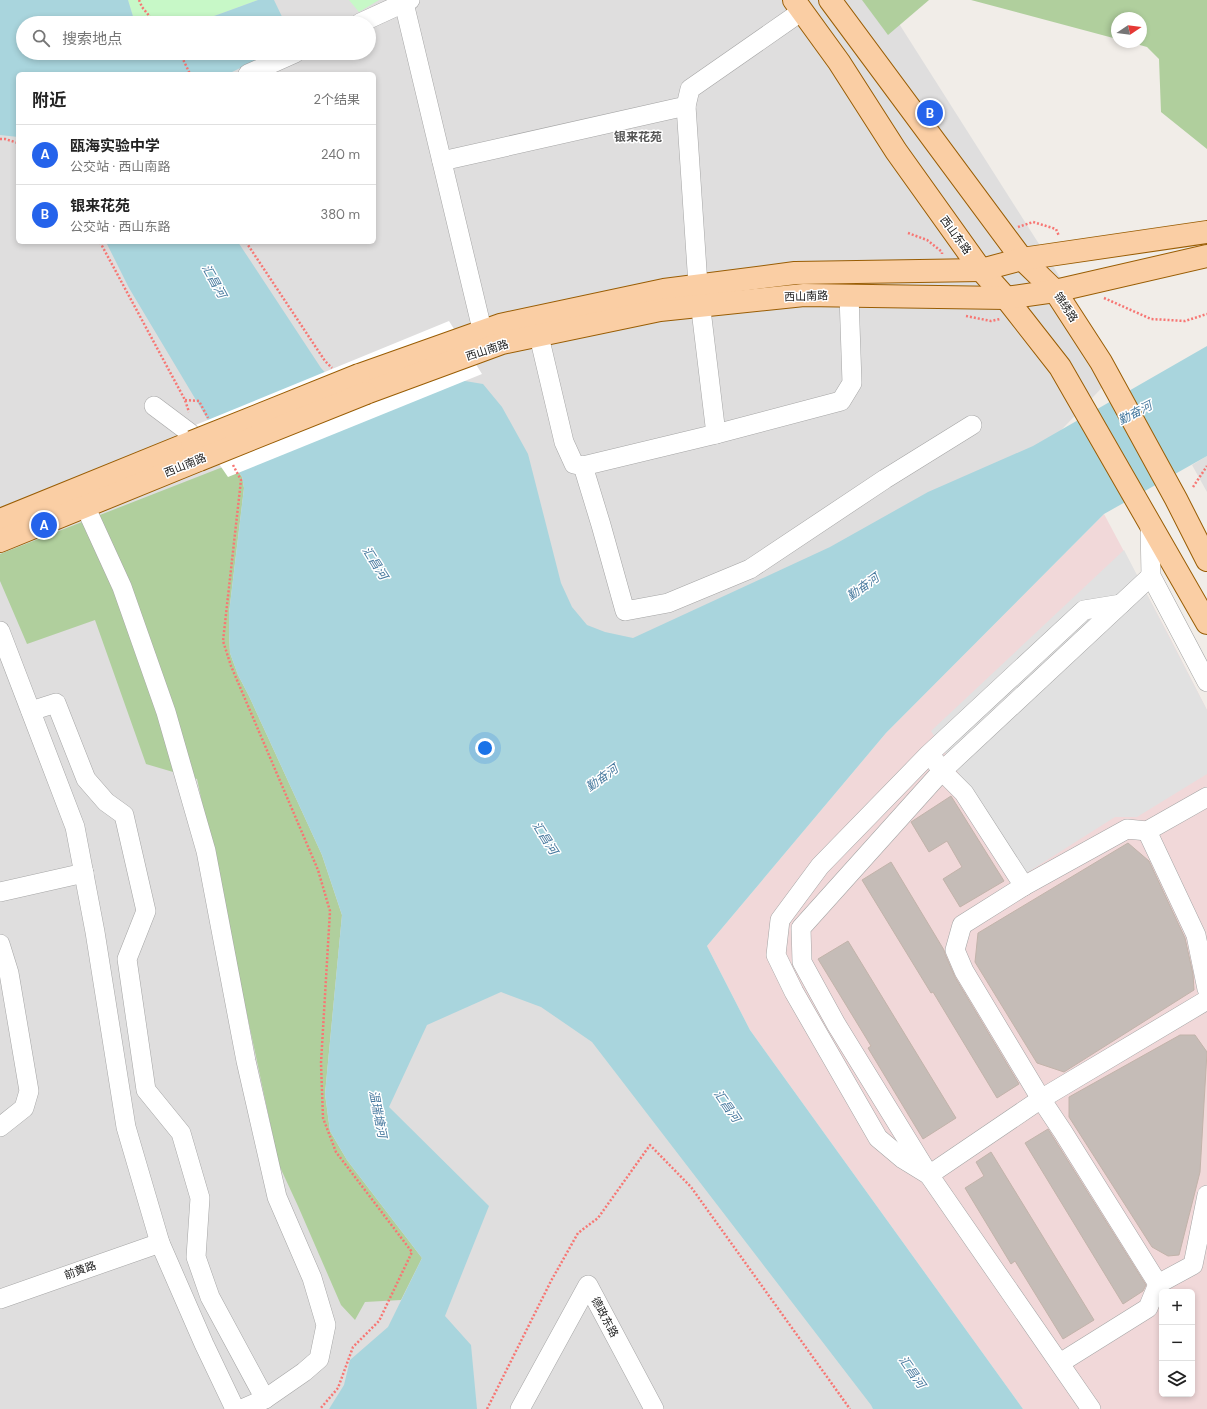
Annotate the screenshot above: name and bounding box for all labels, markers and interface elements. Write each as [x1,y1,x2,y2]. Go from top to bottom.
north arrow [1111,12,1147,48]
search box [16,16,376,60]
icon: search [30,27,52,49]
text: 搜索地点 [62,29,122,49]
text: 附近 [32,89,66,111]
text: 2个结果 [314,91,360,108]
pin: B [917,98,943,128]
district label: 银来花苑 [614,129,662,145]
text: 瓯海实验中学 [70,136,160,156]
text: A [40,146,50,163]
text: 240 m [321,146,360,163]
text: 公交站 · 西山南路 [70,158,171,175]
text: 银来花苑 [70,196,130,216]
text: B [41,206,49,223]
text: 380 m [320,206,360,223]
street label: 西山东路 [937,213,975,257]
text: 公交站 · 西山东路 [70,218,171,235]
water label: 汇昌河 [198,261,231,302]
street label: 西山南路 [784,288,828,304]
street label: 锦绣路 [1051,289,1081,325]
street label: 西山南路 [464,337,510,363]
water label: 勤奋河 [1115,397,1156,428]
street label: 西山南路 [162,450,208,480]
pin: A [31,510,57,540]
water label: 汇昌河 [359,543,392,584]
water label: 勤奋河 [844,569,884,604]
your location [475,738,495,758]
water label: 勤奋河 [583,760,623,795]
water label: 汇昌河 [529,818,562,859]
water label: 汇昌河 [710,1087,745,1127]
water label: 温瑞塘河 [366,1089,391,1141]
street label: 前黄路 [62,1258,98,1282]
map controls [1159,1289,1195,1397]
button: + [1159,1289,1195,1325]
street label: 德政东路 [588,1294,622,1340]
button: − [1159,1325,1195,1361]
water label: 汇昌河 [895,1353,930,1393]
button: layers [1159,1361,1195,1397]

